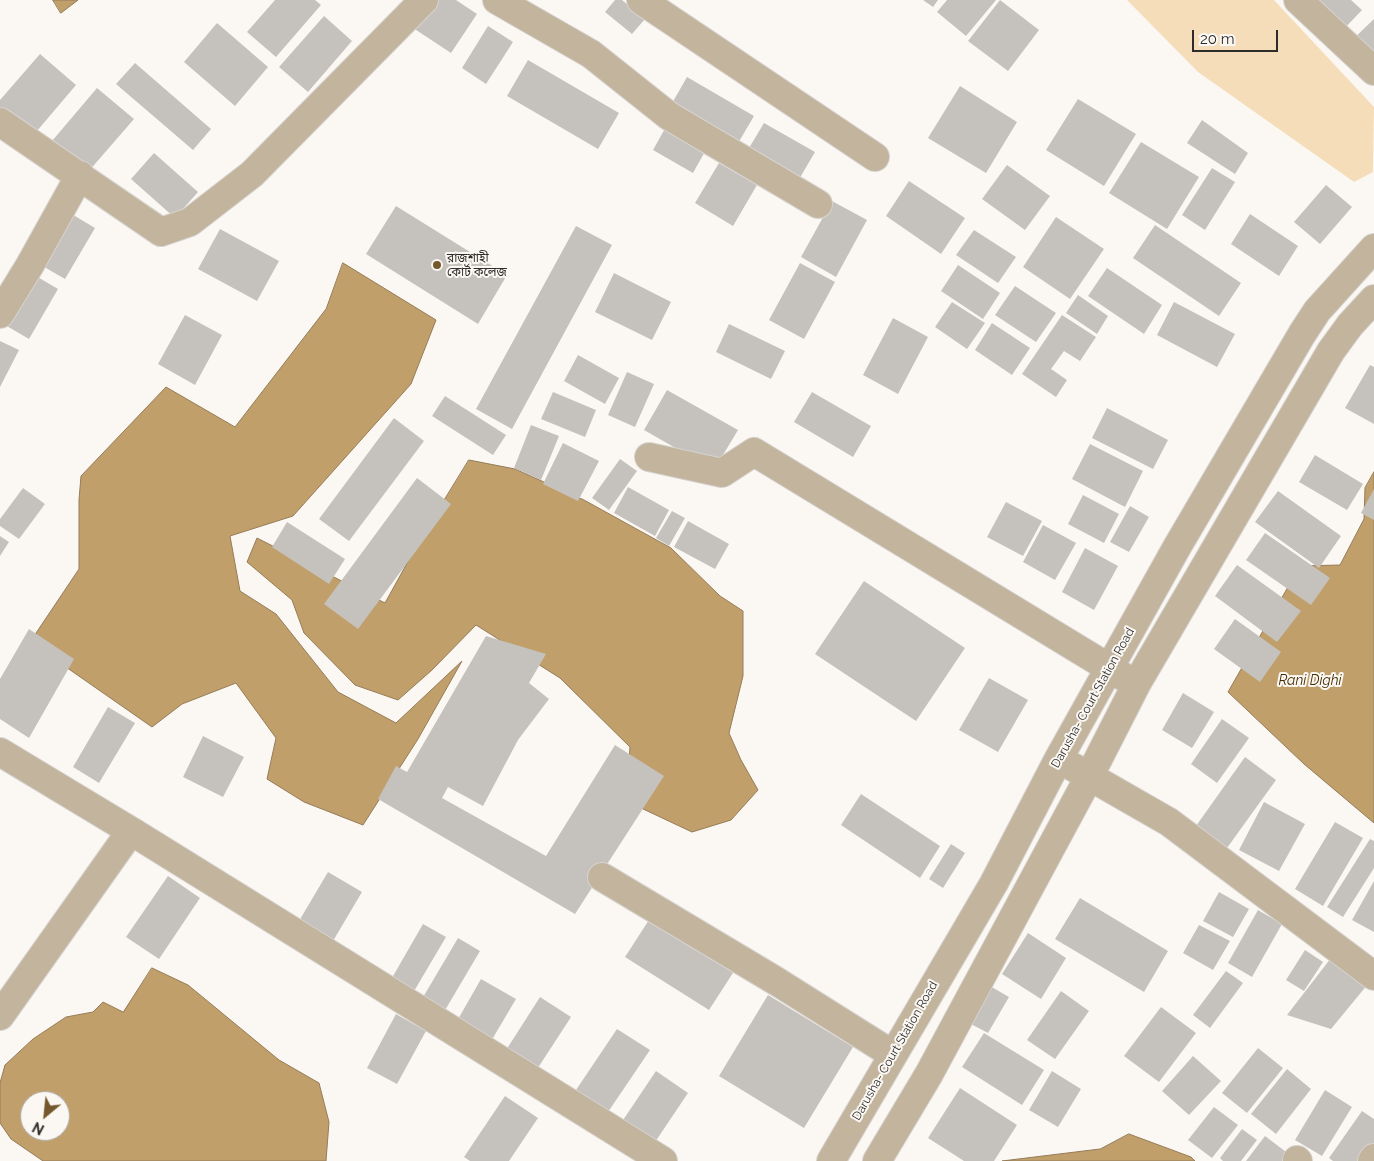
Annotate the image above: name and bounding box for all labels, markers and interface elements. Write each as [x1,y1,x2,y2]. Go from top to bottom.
scale bar [1194,20,1280,52]
text: 20 m [1200,30,1235,48]
place label: রাজশাহী কোর্ট কলেজ [447,251,507,279]
marker: রাজশাহী কোর্ট কলেজ [431,259,443,271]
street label: Darusha- Court Station Road [1048,625,1138,771]
water label: Rani Dighi [1278,673,1342,689]
street label: Darusha- Court Station Road [849,979,941,1123]
north arrow [20,1091,70,1141]
text: N [30,1119,47,1138]

